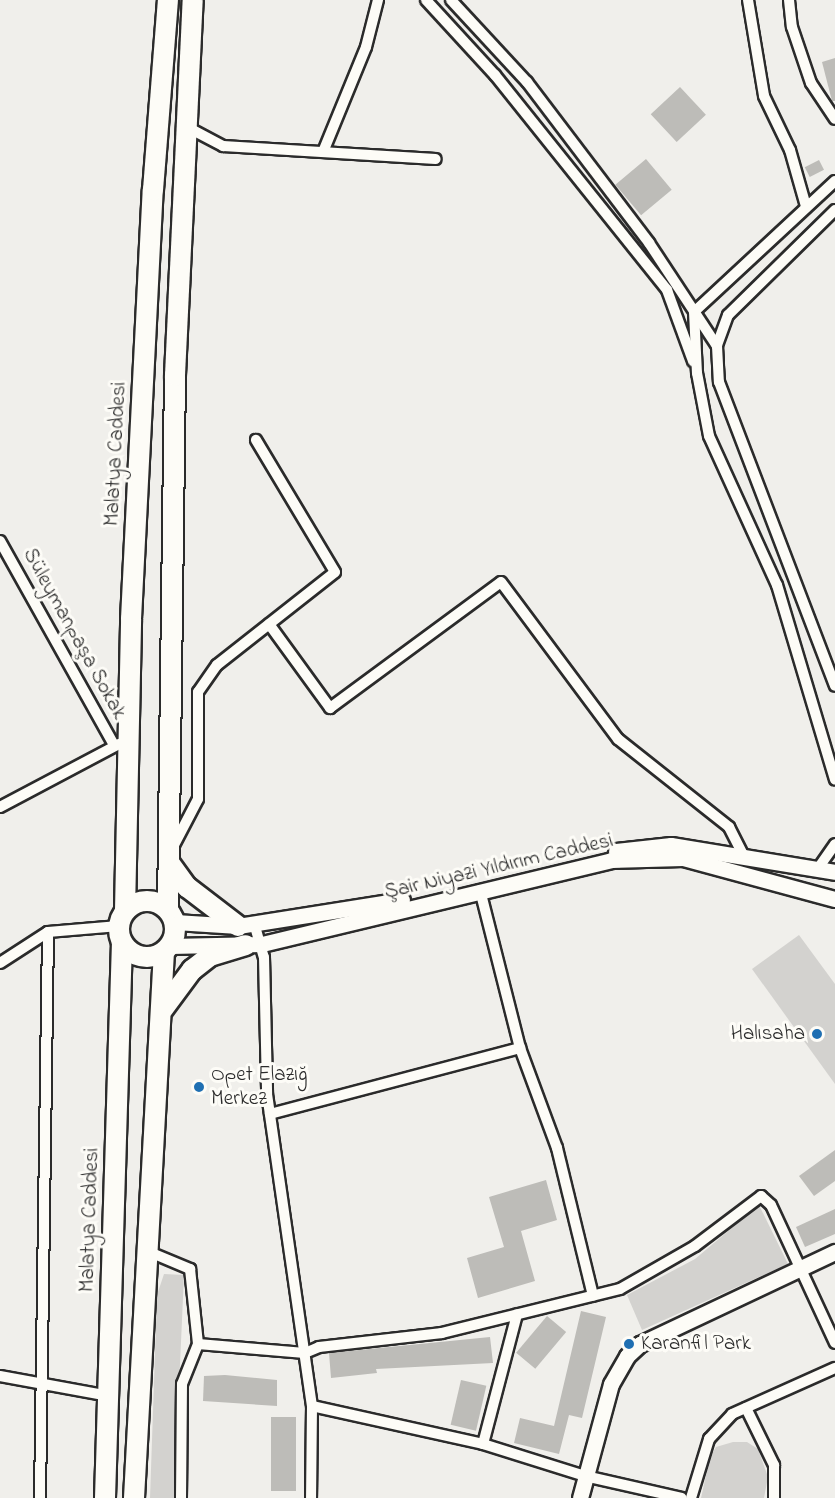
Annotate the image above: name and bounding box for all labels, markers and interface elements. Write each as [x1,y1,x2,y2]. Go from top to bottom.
street label: Malatya Caddesi [100,381,132,527]
street label: Süleymanpaşa Sokak [17,544,131,724]
street label: Şair Niyazi Yıldırım Caddesi [382,828,616,906]
place label: Halısaha [731,1021,805,1047]
marker: Halısaha [810,1027,824,1041]
place label: Opet Elazığ Merkez [211,1062,308,1112]
marker: Opet Elazığ Merkez [192,1080,206,1094]
street label: Malatya Caddesi [75,1147,105,1293]
place label: Karanfil Park [641,1331,751,1357]
marker: Karanfil Park [622,1337,636,1351]

